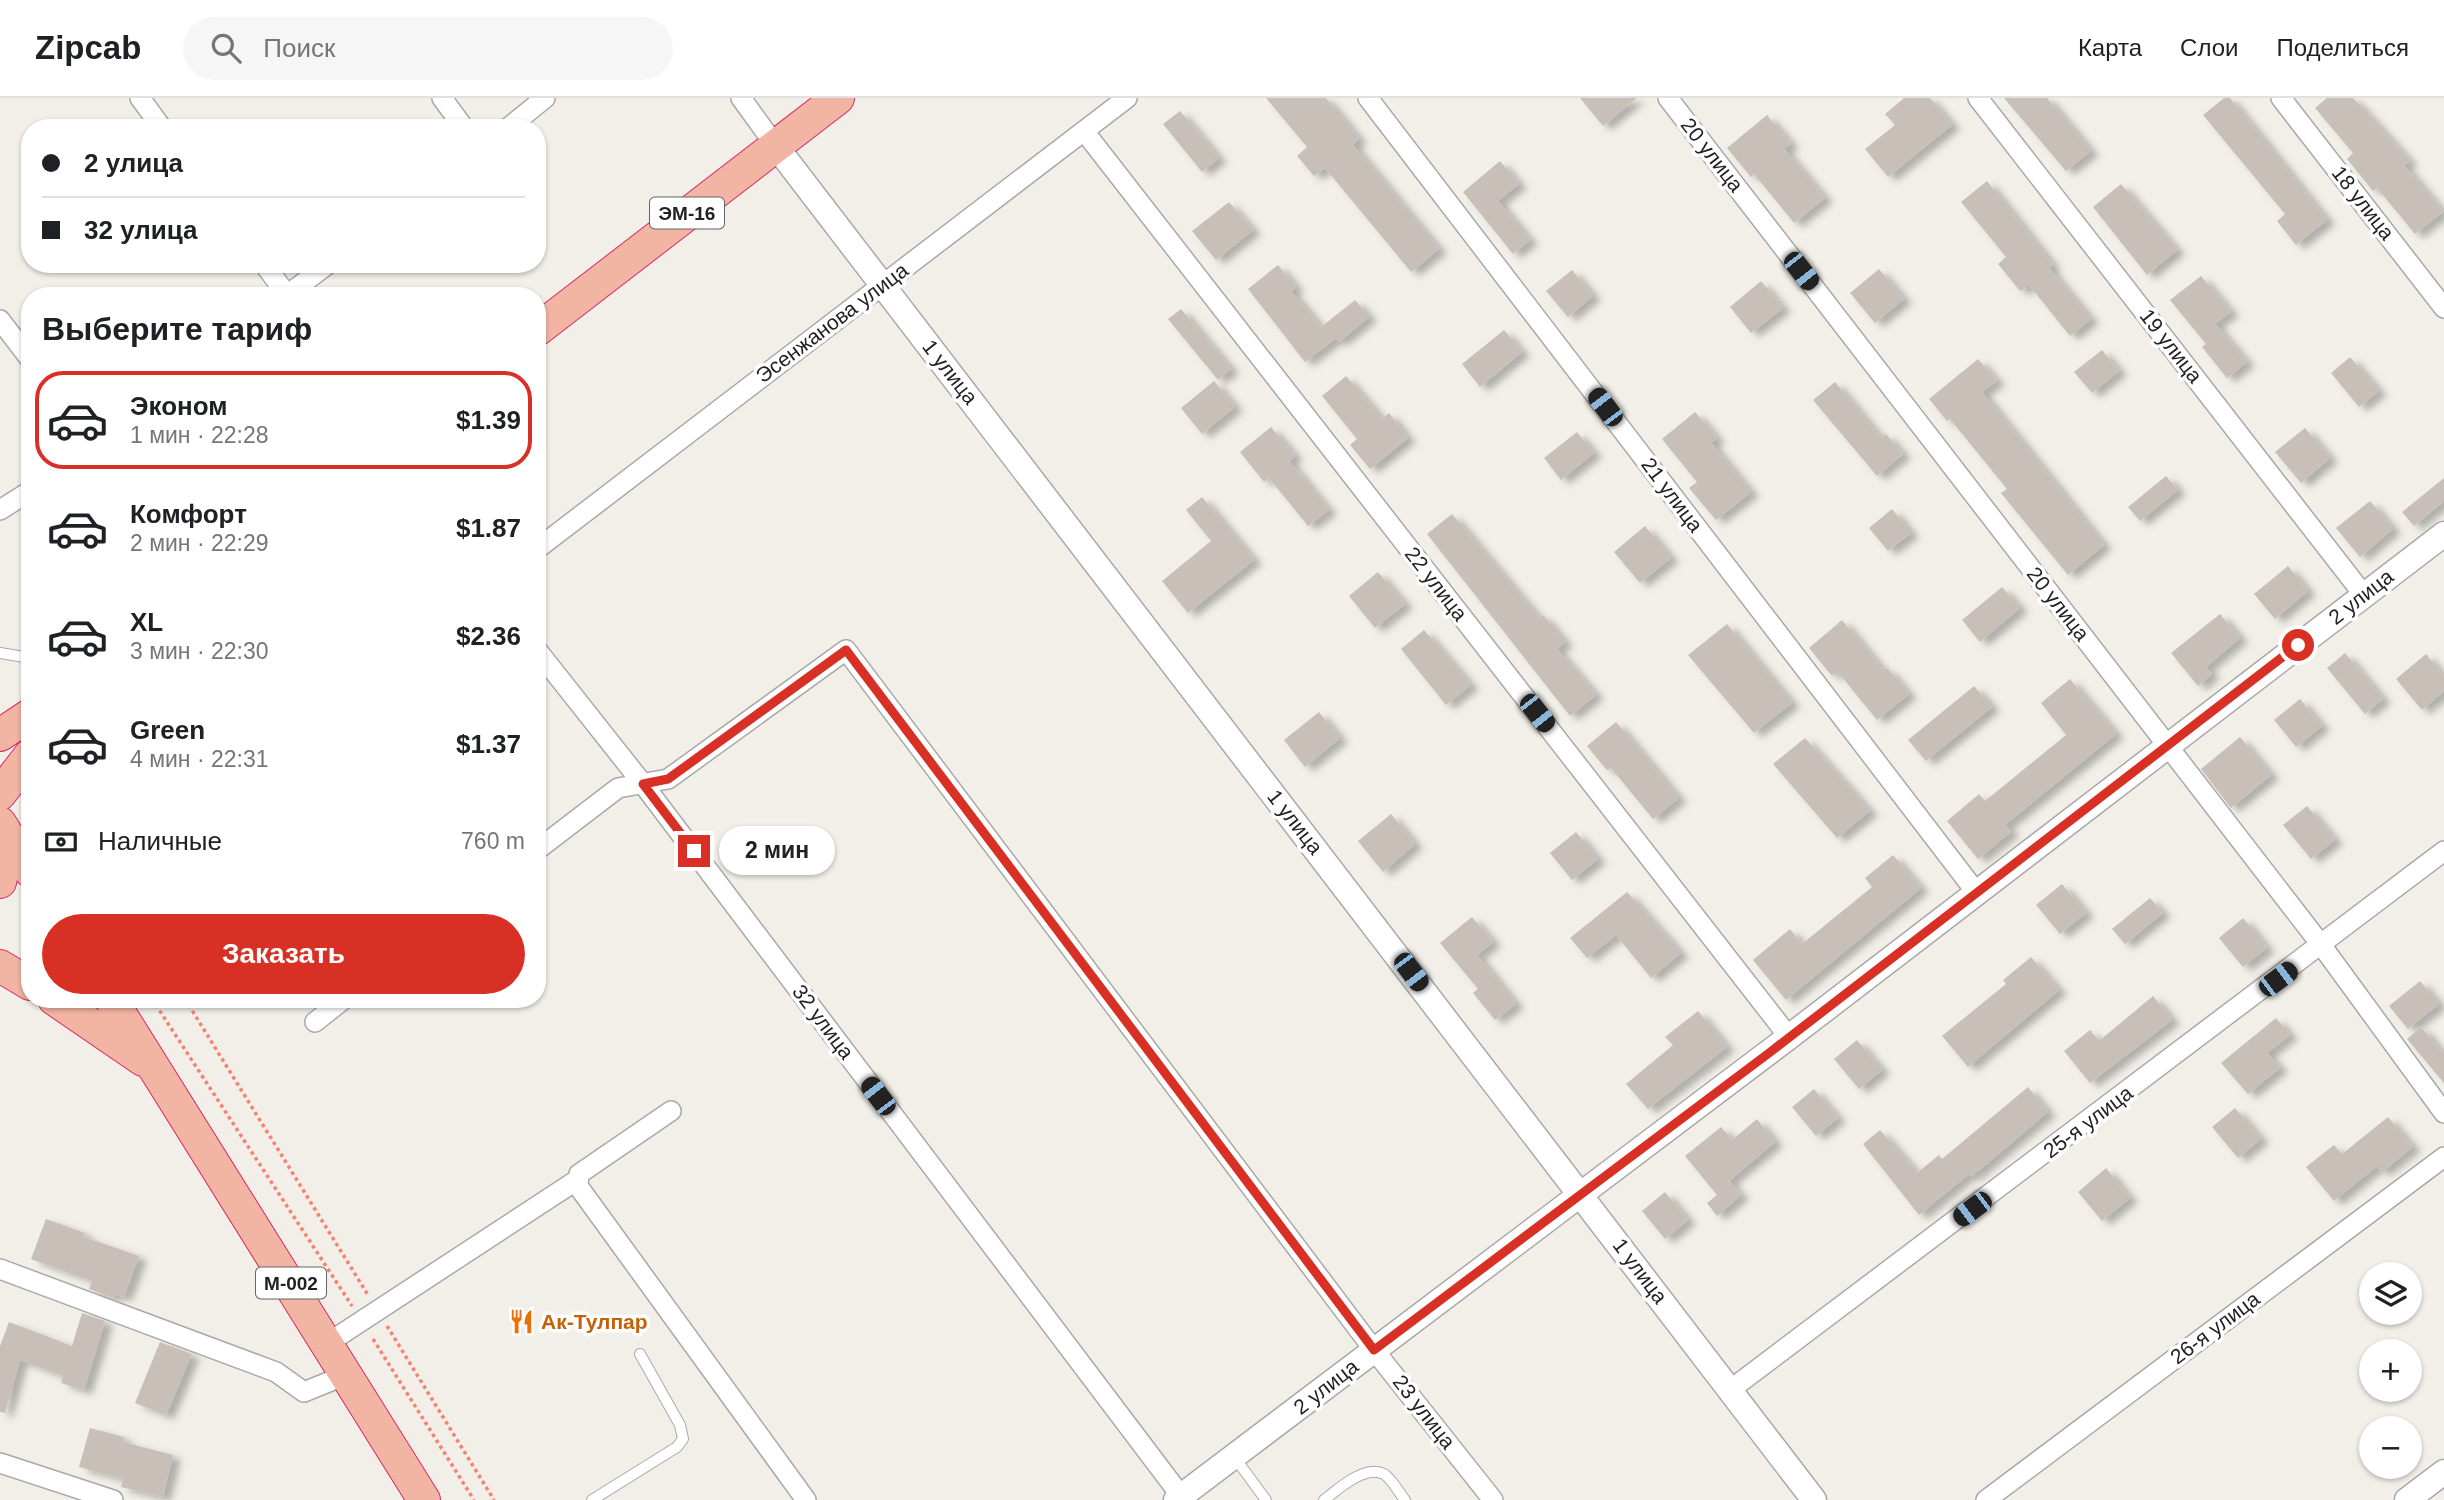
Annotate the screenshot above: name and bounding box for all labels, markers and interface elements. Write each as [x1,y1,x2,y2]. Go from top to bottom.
search box [183,17,673,80]
text: Zipcab [35,29,141,66]
icon: search [207,29,245,67]
text: Поиск [263,33,335,63]
text: Карта [2078,34,2142,61]
text: Слои [2180,34,2238,61]
text: Поделиться [2276,34,2409,61]
street label: 20 улица [1677,113,1748,196]
text: 2 улица [84,148,183,178]
street label: 18 улица [2328,161,2399,244]
road number: ЭМ-16 [650,197,724,228]
text: 32 улица [84,215,198,245]
car [1780,248,1823,294]
street label: Эсенжанова улица [751,258,912,387]
street label: 19 улица [2136,304,2207,387]
text: Выберите тариф [42,311,312,347]
street label: 1 улица [918,335,983,409]
car [1584,384,1627,430]
icon: car [46,389,109,452]
text: Эконом [130,391,228,421]
text: $1.39 [456,405,521,435]
text: 1 мин · 22:28 [130,422,269,448]
street label: 21 улица [1637,453,1708,537]
icon: car [46,497,109,560]
text: Комфорт [130,499,247,529]
text: $1.87 [456,513,521,543]
text: 2 мин · 22:29 [130,530,269,556]
street label: 22 улица [1401,542,1472,625]
street label: 20 улица [2023,562,2094,645]
street label: 2 улица [2324,564,2398,629]
icon: car [46,605,109,668]
text: XL [130,607,163,637]
text: $2.36 [456,621,521,651]
route start [2282,629,2314,661]
text: 3 мин · 22:30 [130,638,269,664]
car [1516,690,1559,736]
icon: car [46,713,109,776]
text: Green [130,715,205,745]
text: $1.37 [456,729,521,759]
text: 4 мин · 22:31 [130,746,269,772]
street label: 1 улица [1263,785,1328,859]
icon: cash [42,823,80,861]
text: Наличные [98,826,222,856]
callout: 2 мин [718,826,834,876]
text: 760 m [461,828,525,854]
route end [678,835,710,867]
text: 2 мин [745,837,809,863]
button: Заказать [42,914,525,994]
car [1390,949,1433,995]
car [2255,958,2302,1000]
street label: 32 улица [788,980,859,1064]
car [857,1073,900,1119]
street label: 25-я улица [2039,1081,2137,1162]
car [1949,1188,1996,1230]
street label: 1 улица [1609,1234,1672,1308]
map controls [2359,1262,2422,1479]
button: layers [2359,1262,2422,1325]
road number: M-002 [256,1268,326,1298]
street label: 26-я улица [2166,1287,2264,1368]
restaurant icon: Ак-Тулпар [507,1308,535,1336]
place label: Ак-Тулпар [541,1310,648,1333]
button: + [2359,1339,2422,1402]
street label: 2 улица [1289,1354,1363,1419]
street label: 23 улица [1389,1370,1460,1453]
button: − [2359,1416,2422,1479]

